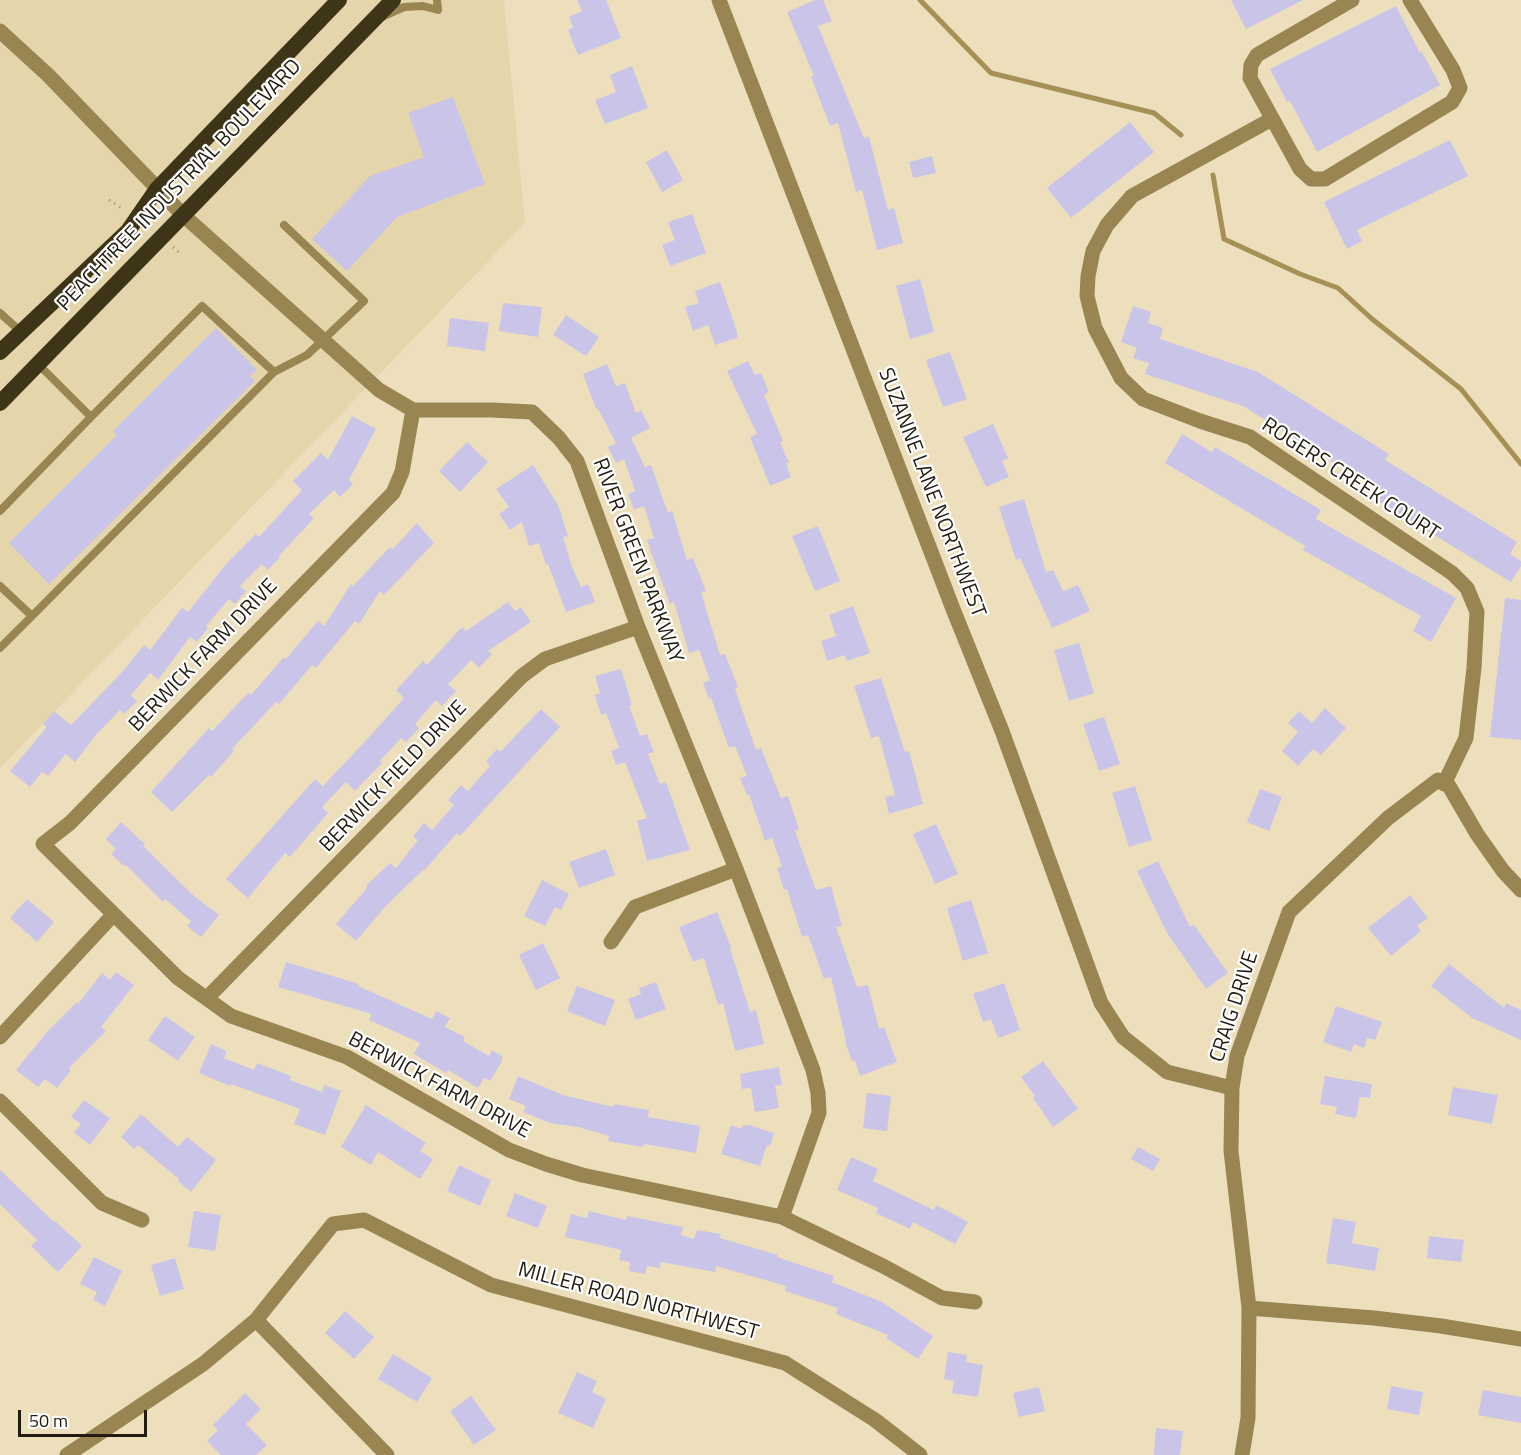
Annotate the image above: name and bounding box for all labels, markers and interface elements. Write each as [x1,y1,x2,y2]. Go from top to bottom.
street label: PEACHTREE INDUSTRIAL BOULEVARD [53,55,307,317]
street label: SUZANNE LANE NORTHWEST [872,365,990,621]
street label: ROGERS CREEK COURT [1256,413,1444,547]
street label: RIVER GREEN PARKWAY [586,455,688,667]
street label: BERWICK FARM DRIVE [125,574,283,738]
street label: BERWICK FIELD DRIVE [315,696,473,858]
street label: CRAIG DRIVE [1205,948,1265,1066]
street label: BERWICK FARM DRIVE [344,1027,534,1145]
street label: MILLER ROAD NORTHWEST [515,1258,761,1346]
scale bar [21,1398,150,1436]
text: 50 m [29,1407,68,1434]

